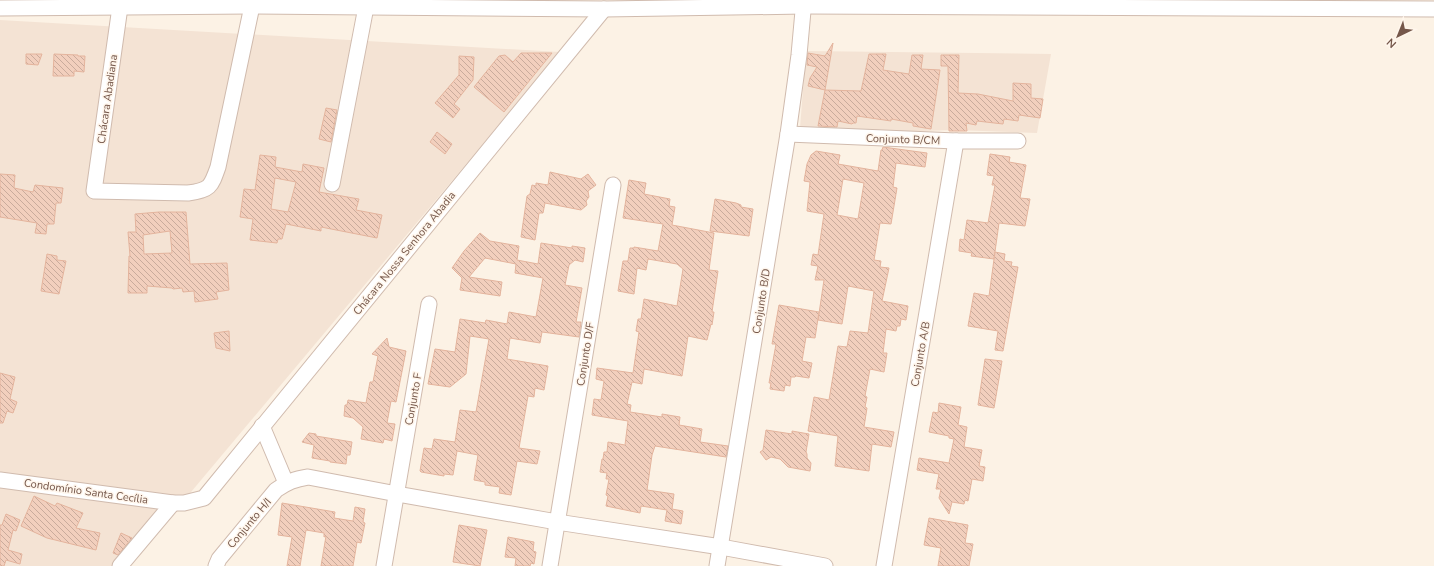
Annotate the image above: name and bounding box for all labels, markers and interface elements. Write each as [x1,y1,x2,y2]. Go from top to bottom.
north arrow [1378,16,1418,56]
text: N [1383,35,1400,51]
street label: Chácara Abadiana [94,53,121,145]
street label: Conjunto B/CM [866,131,940,148]
street label: Chácara Nossa Senhora Abadia [350,188,459,318]
street label: Conjunto B/D [749,267,774,335]
street label: Conjunto A/B [907,320,934,388]
street label: Conjunto D/F [573,321,598,387]
street label: Conjunto F [401,372,425,427]
street label: Condomínio Santa Cecília [23,475,149,508]
street label: Conjunto H/I [224,495,275,552]

